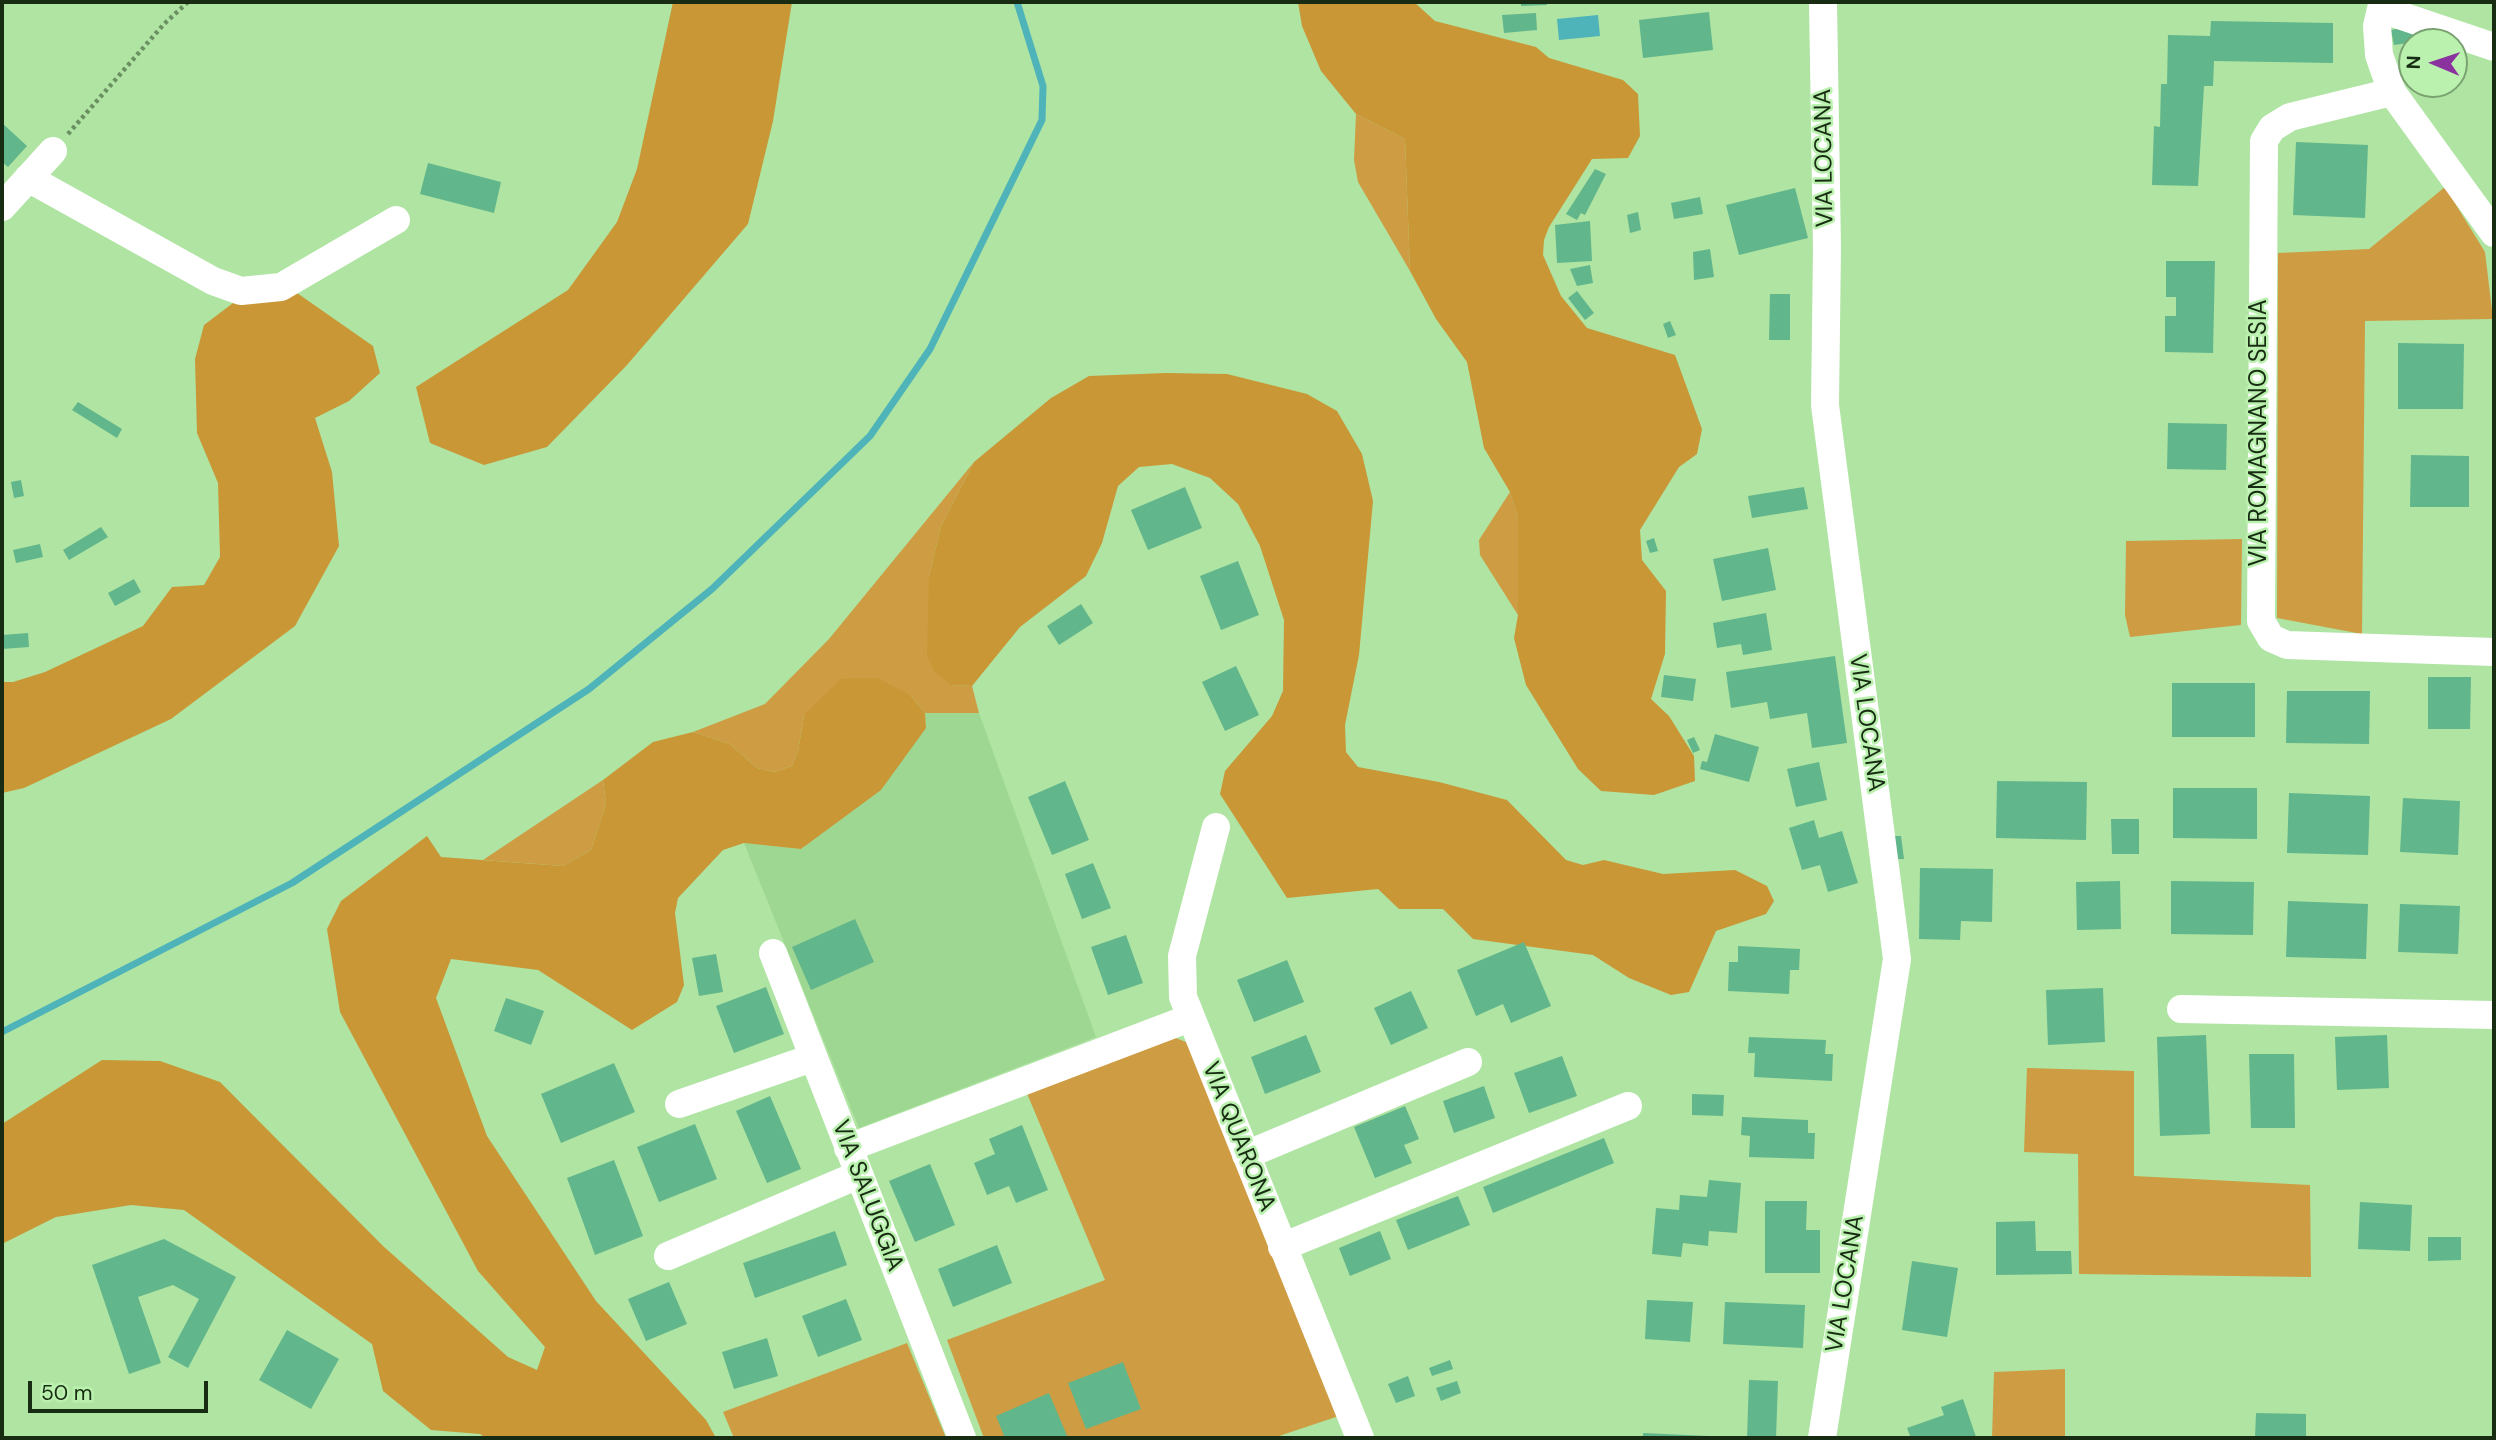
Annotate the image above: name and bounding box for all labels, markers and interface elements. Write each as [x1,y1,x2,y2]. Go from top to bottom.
north arrow [2398,28,2468,98]
text: N [2401,55,2426,70]
street label: VIA LOCANA [1809,88,1841,228]
street label: VIA ROMAGNANO SESIA [2246,299,2274,567]
street label: VIA LOCANA [1842,652,1890,794]
street label: VIA QUARONA [1195,1058,1281,1216]
street label: VIA SALUGGIA [825,1116,909,1276]
street label: VIA LOCANA [1821,1213,1871,1355]
scale bar [32,1366,212,1410]
text: 50 m [41,1379,92,1407]

